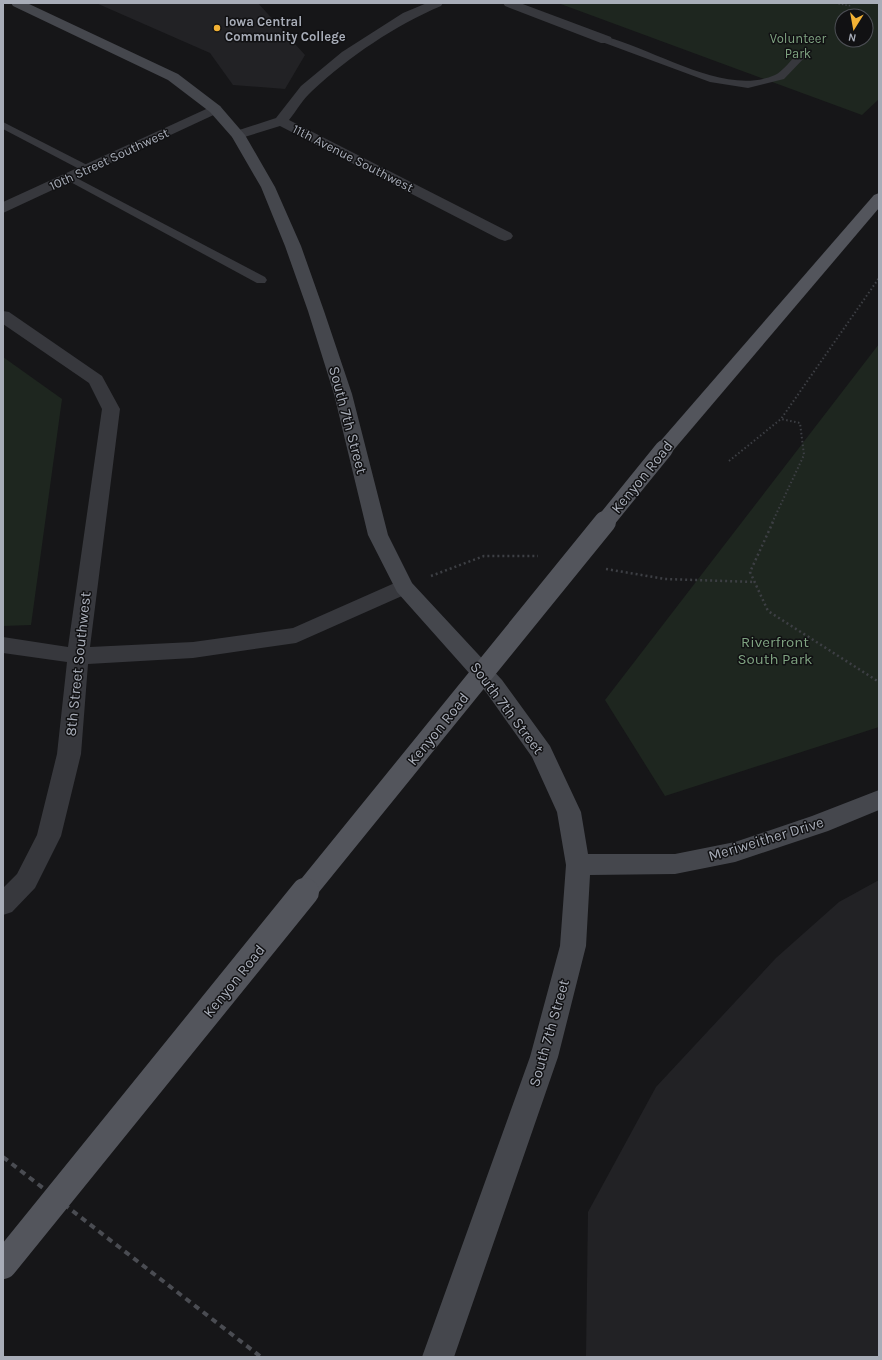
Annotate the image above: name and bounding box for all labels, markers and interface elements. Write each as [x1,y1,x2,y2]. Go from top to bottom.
north arrow [834,8,874,48]
place label: Iowa Central Community College [225,14,346,44]
marker: Iowa Central Community College [212,23,222,33]
text: N [847,30,857,44]
park label: Volunteer Park [770,31,826,61]
street label: 11th Avenue Southwest [290,121,416,195]
street label: 10th Street Southwest [47,125,171,193]
street label: South 7th Street [325,364,371,476]
street label: Kenyon Road [607,437,677,517]
street label: 8th Street Southwest [61,590,95,737]
park label: Riverfront South Park [737,633,813,668]
street label: South 7th Street [466,658,548,758]
street label: Kenyon Road [403,689,473,769]
street label: Meriweither Drive [706,813,826,865]
street label: Kenyon Road [199,941,269,1021]
street label: South 7th Street [525,977,573,1089]

